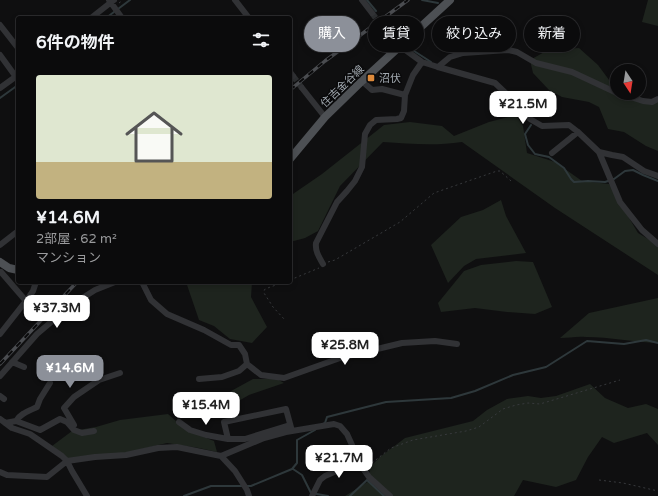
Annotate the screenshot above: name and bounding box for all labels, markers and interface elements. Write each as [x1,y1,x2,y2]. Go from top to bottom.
chip: 購入 [304,16,360,52]
chip: 賃貸 [368,16,424,52]
chip: 絞り込み [432,16,516,52]
chip: 新着 [524,16,580,52]
icon: filters [250,29,272,51]
text: 6件の物件 [36,32,115,53]
street label: 住吉金谷線 [318,63,367,110]
north arrow [610,64,646,100]
map controls [610,64,646,100]
place label: 沼伏 [379,72,401,85]
marker: 沼伏 [366,73,376,83]
pin: ¥21.5M [490,91,556,125]
text: ¥21.5M [499,96,547,112]
icon: home [118,101,190,173]
text: ¥14.6M [36,207,100,228]
text: 2部屋 · 62 m² [36,231,117,247]
text: マンション [36,250,101,266]
pin: ¥37.3M [24,295,90,329]
text: ¥37.3M [33,300,81,316]
pin: ¥25.8M [312,332,378,366]
text: ¥25.8M [321,337,369,353]
pin: ¥14.6M [37,355,103,389]
text: ¥14.6M [46,360,94,376]
pin: ¥15.4M [173,392,239,426]
text: ¥15.4M [182,397,230,413]
pin: ¥21.7M [306,445,372,479]
text: ¥21.7M [315,450,363,466]

